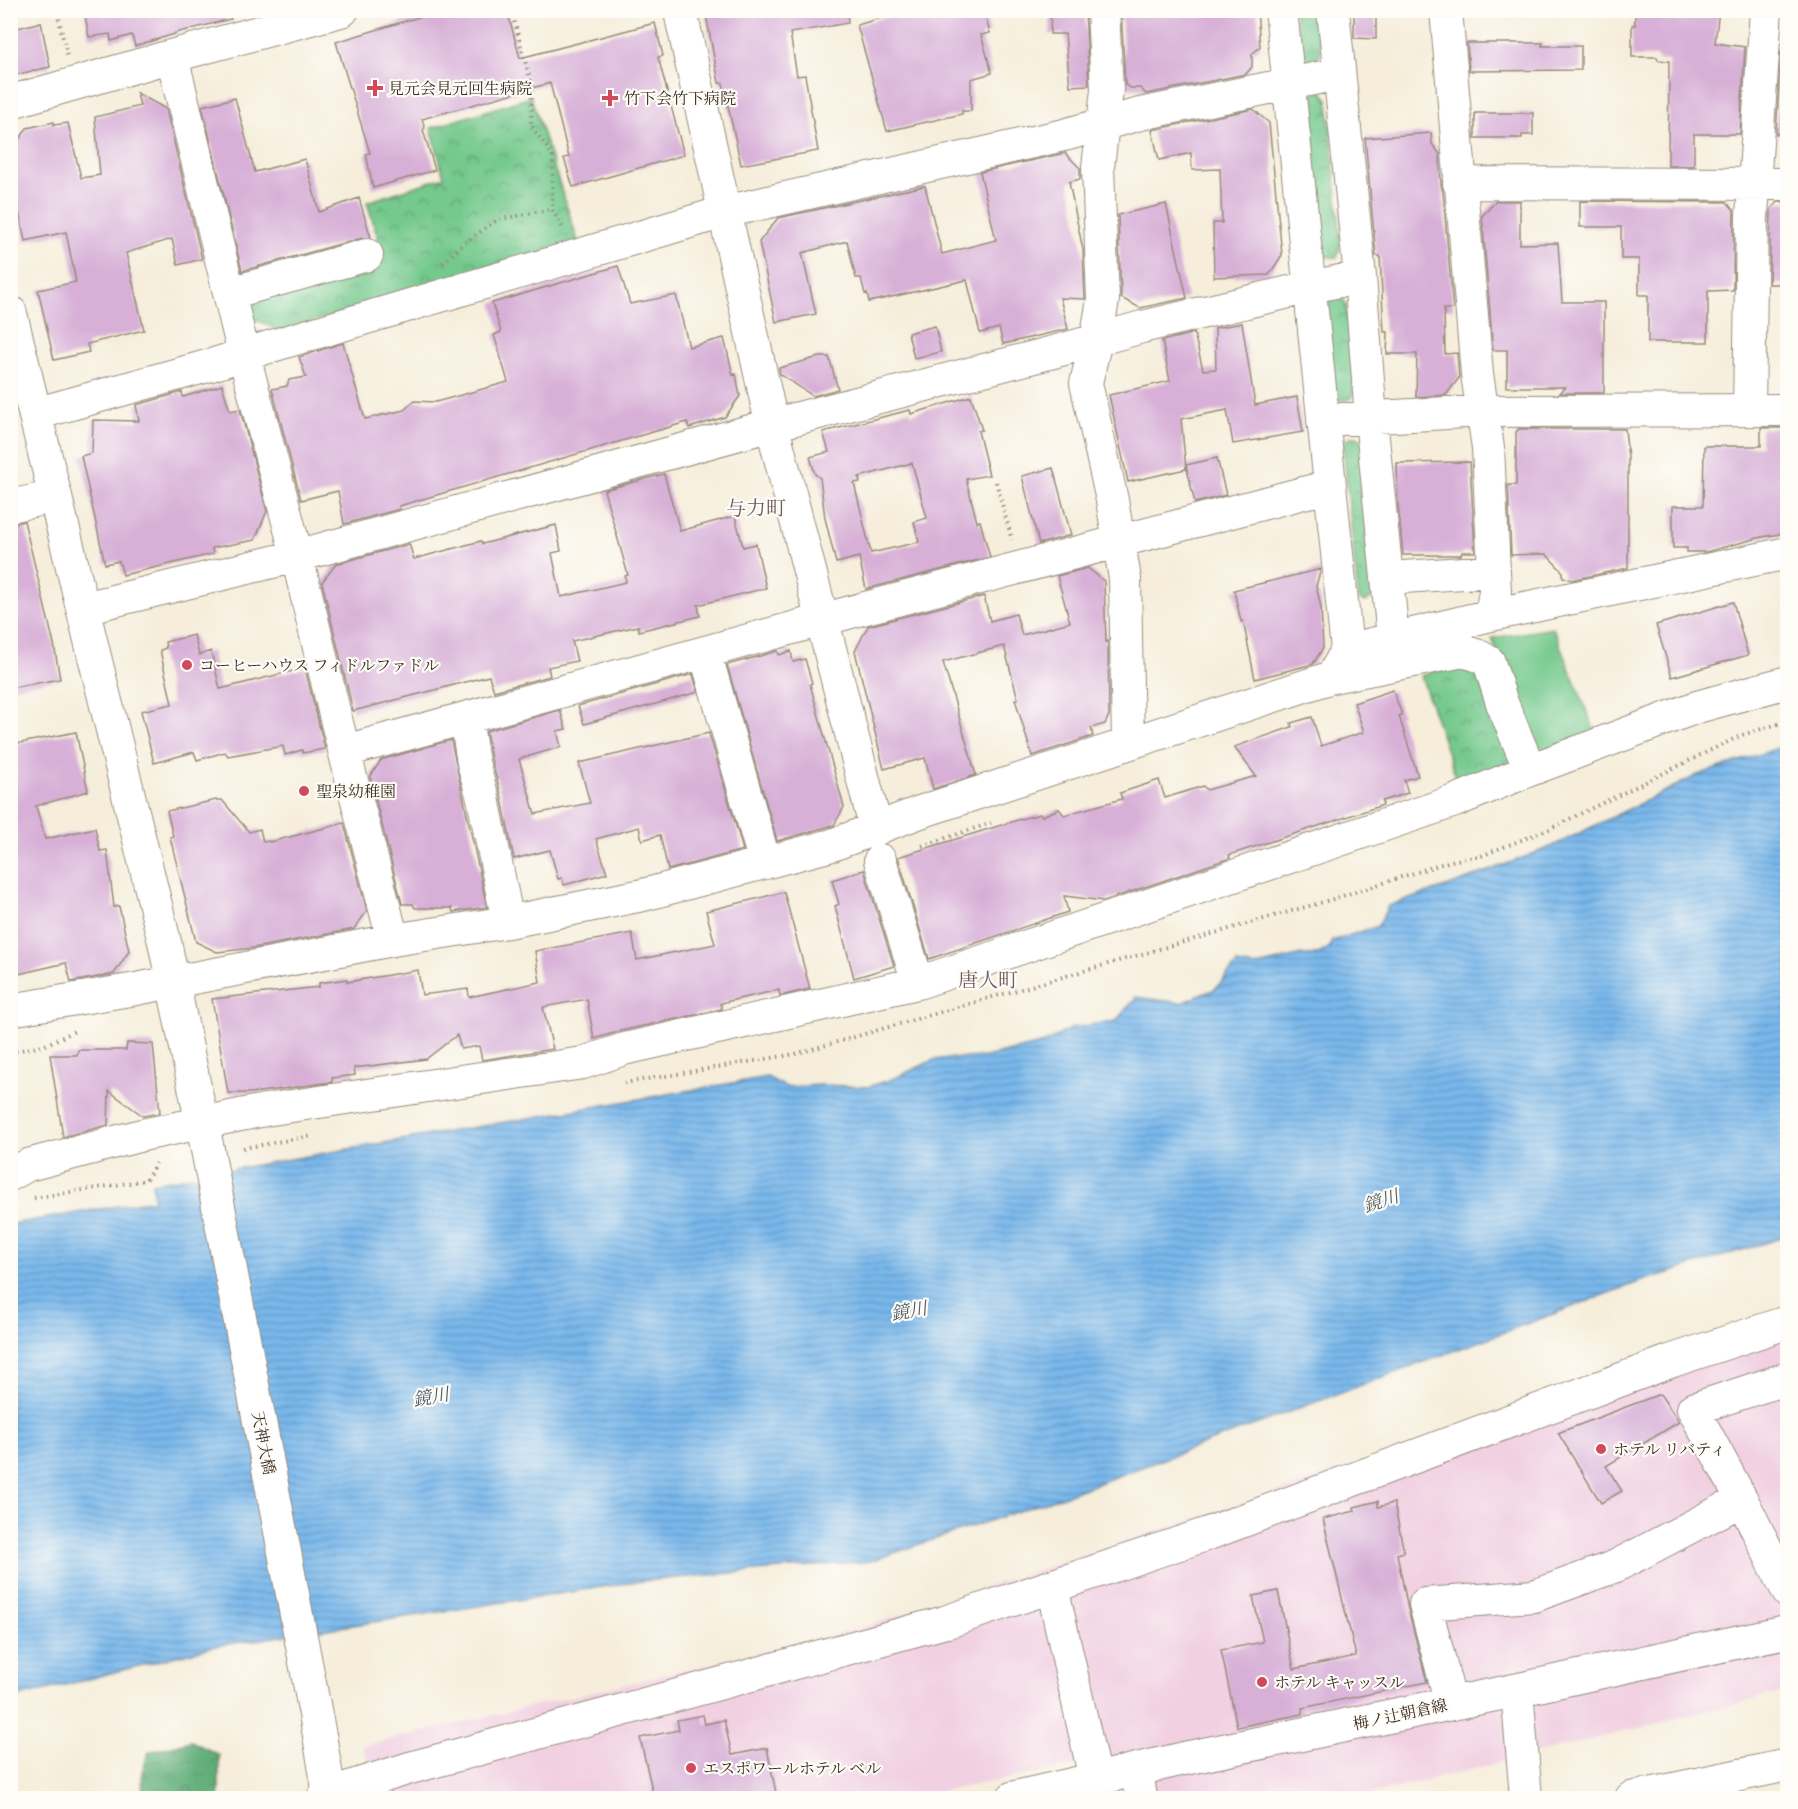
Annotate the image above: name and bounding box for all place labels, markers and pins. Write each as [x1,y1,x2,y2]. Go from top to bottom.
marker: 見元会見元回生病院 [366,79,384,97]
place label: 見元会見元回生病院 [388,79,532,98]
marker: 竹下会竹下病院 [601,89,619,107]
place label: 竹下会竹下病院 [624,89,736,108]
place label: コーヒーハウス フィドルファドル [199,656,439,675]
marker: コーヒーハウス フィドルファドル [180,658,194,672]
place label: 聖泉幼稚園 [316,782,396,801]
marker: 聖泉幼稚園 [297,784,311,798]
place label: ホテル リバティ [1613,1440,1726,1459]
marker: ホテル リバティ [1594,1442,1608,1456]
place label: ホテル キャッスル [1274,1673,1405,1692]
marker: ホテル キャッスル [1255,1675,1269,1689]
place label: エスポワールホテル ベル [703,1759,881,1778]
marker: エスポワールホテル ベル [684,1761,698,1775]

